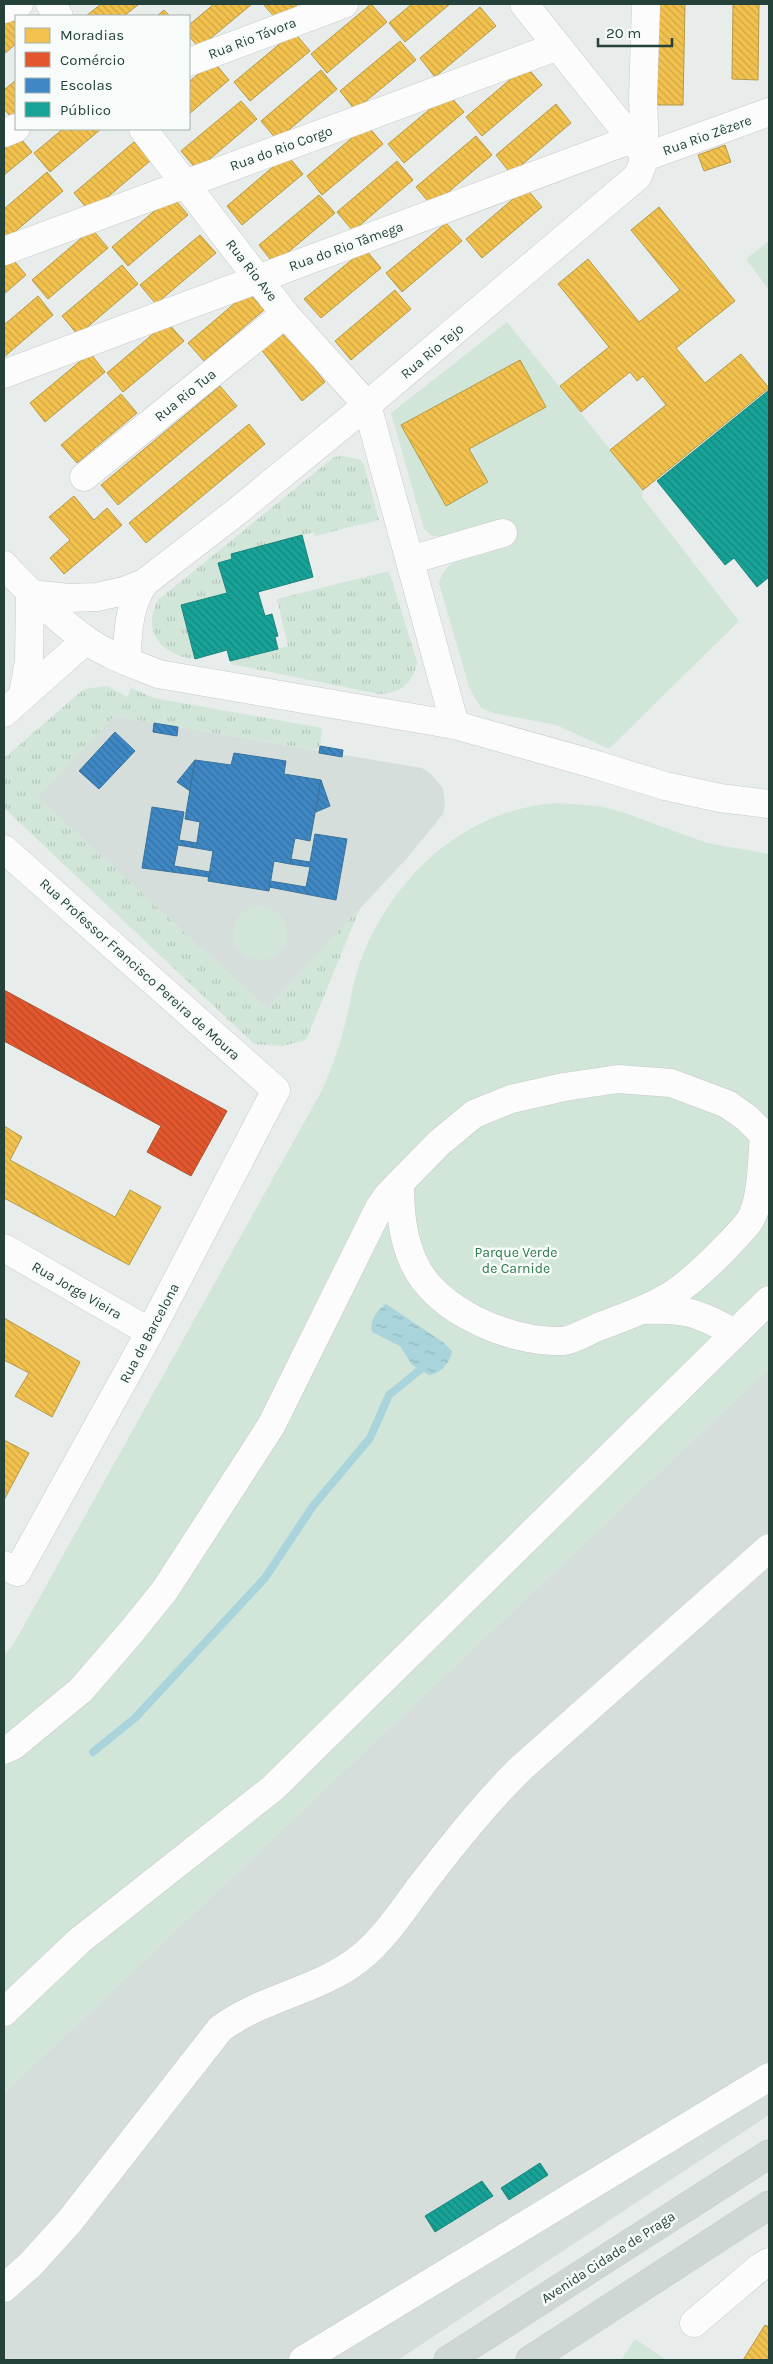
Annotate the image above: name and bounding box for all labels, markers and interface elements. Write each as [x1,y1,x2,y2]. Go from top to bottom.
street label: Rua Rio Távora [206,14,299,63]
legend [15,15,190,130]
scale bar [598,15,672,47]
text: 20 m [606,24,641,42]
text: Moradias [60,26,124,44]
text: Comércio [60,51,125,69]
text: Escolas [60,76,113,94]
text: Público [60,101,111,119]
street label: Rua Rio Zêzere [660,112,754,159]
street label: Rua do Rio Corgo [228,122,335,175]
street label: Rua do Rio Tâmega [287,218,406,275]
street label: Rua Rio Ave [222,236,281,305]
street label: Rua Rio Tejo [397,320,467,383]
street label: Rua Rio Tua [151,365,219,425]
street label: Rua Professor Francisco Pereira de Moura [36,875,243,1064]
park label: Parque Verde de Carnide [475,1244,557,1277]
street label: Rua Jorge Vieira [29,1258,125,1323]
street label: Rua de Barcelona [116,1280,183,1386]
street label: Avenida Cidade de Praga [538,2208,678,2307]

